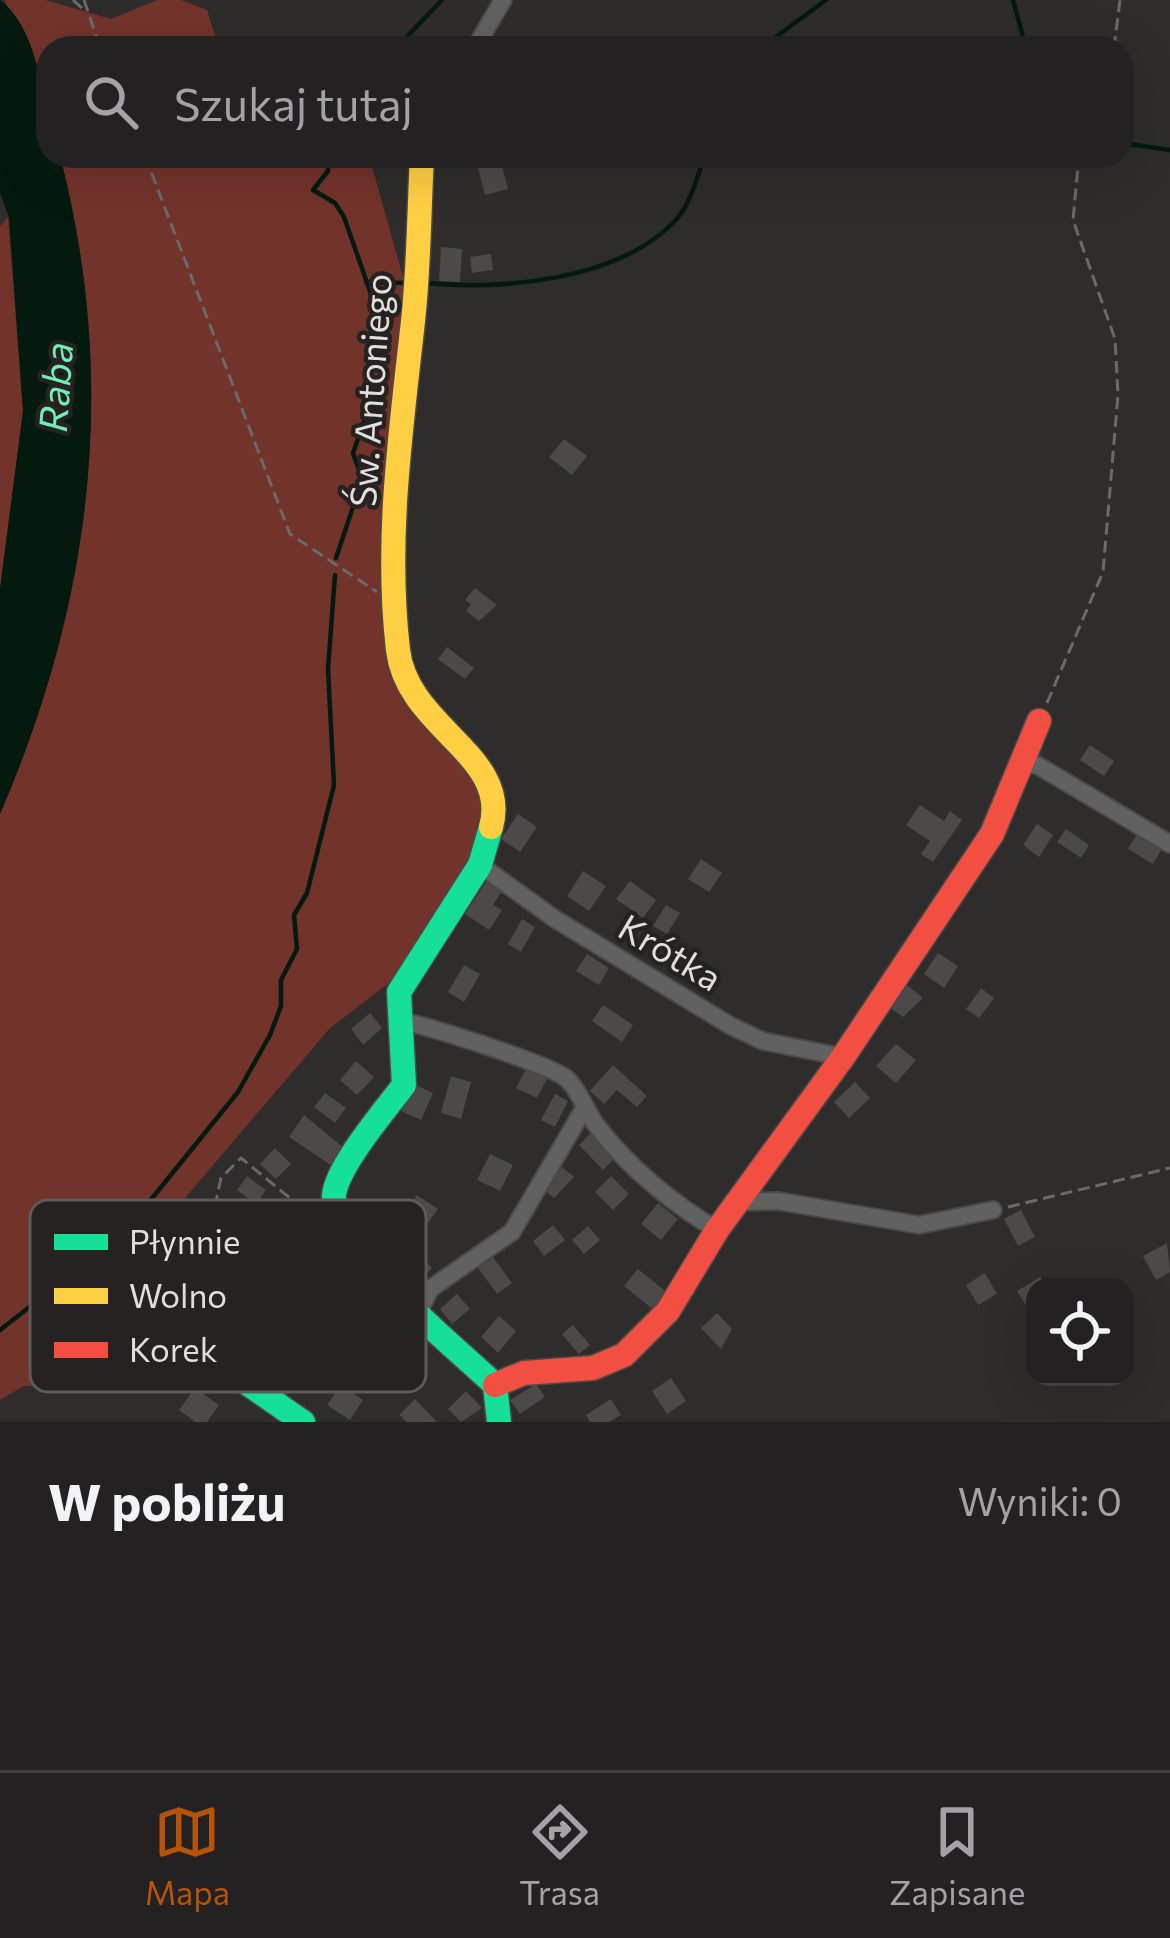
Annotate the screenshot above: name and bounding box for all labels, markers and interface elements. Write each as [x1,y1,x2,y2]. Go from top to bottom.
search box [36,36,1134,168]
icon: search [78,69,144,135]
text: Szukaj tutaj [174,75,413,130]
street label: Św. Antoniego [339,272,399,508]
water label: Raba [27,340,81,434]
street label: Krótka [612,903,730,999]
legend [30,1200,426,1392]
text: Płynnie [129,1220,240,1261]
text: Wolno [129,1274,227,1315]
map controls [1026,1278,1134,1386]
button: locate [1026,1278,1134,1386]
text: Korek [129,1328,218,1369]
text: W pobliżu [48,1469,285,1532]
text: Wyniki: 0 [958,1476,1122,1524]
tab: Mapa [145,1799,230,1912]
tab: Trasa [519,1799,600,1912]
tab: Zapisane [889,1799,1025,1912]

